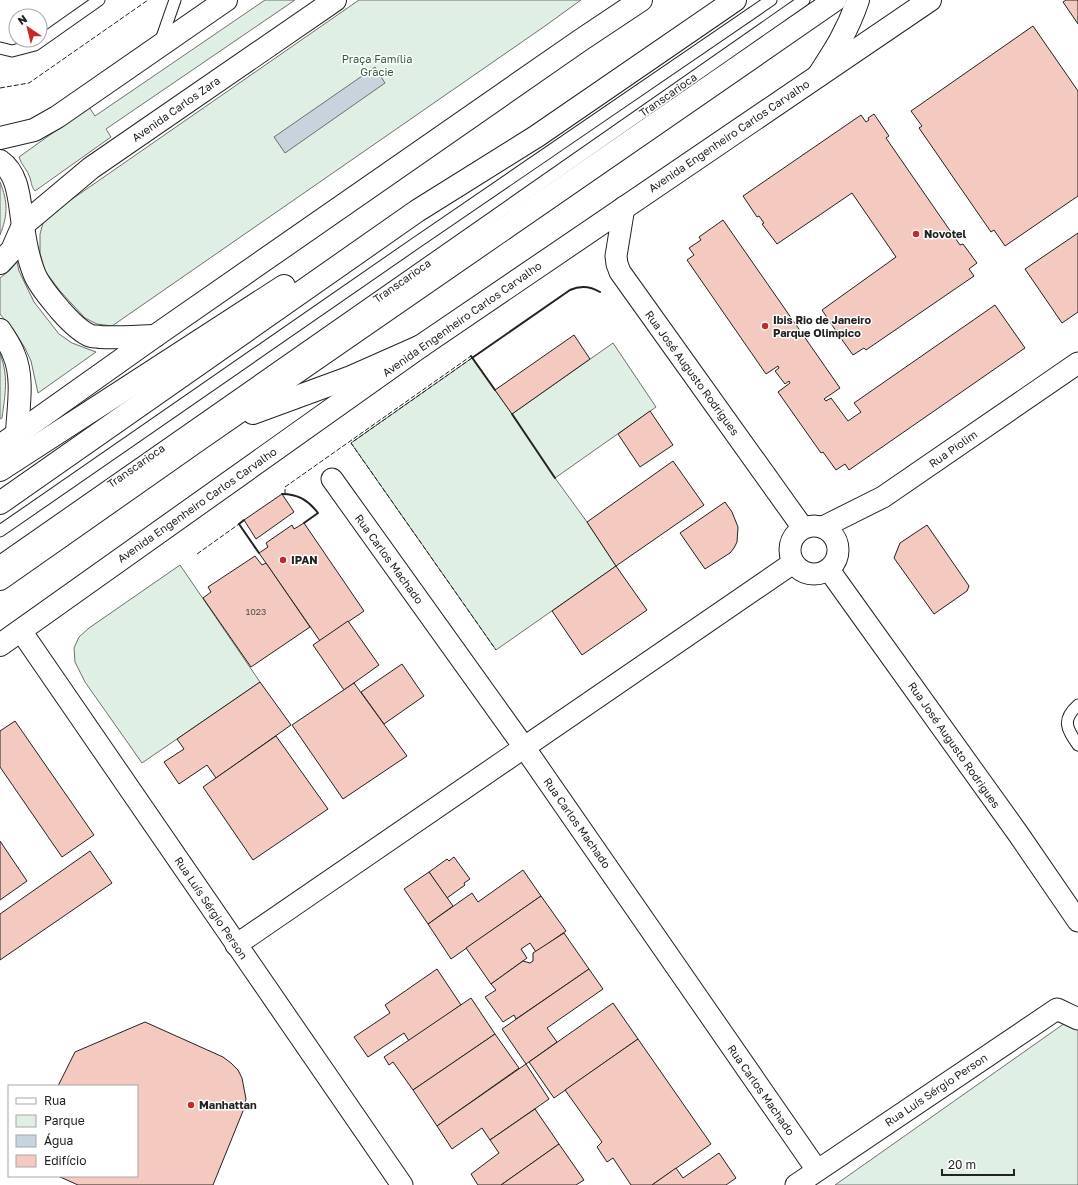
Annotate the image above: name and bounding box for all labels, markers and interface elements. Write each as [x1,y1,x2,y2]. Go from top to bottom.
north arrow [8,8,48,48]
text: N [15,12,29,27]
park label: Praça Família Gracie [342,52,412,78]
street label: Transcarioca [637,70,699,119]
street label: Avenida Carlos Zara [129,73,222,144]
street label: Avenida Engenheiro Carlos Carvalho [646,76,812,194]
place label: Novotel [924,227,967,240]
marker: Novotel [911,229,921,239]
street label: Transcarioca [371,256,433,305]
street label: Avenida Engenheiro Carlos Carvalho [380,258,544,379]
street label: Rua José Augusto Rodrigues [643,308,742,438]
place label: Ibis Rio de Janeiro Parque Olimpico [773,313,871,339]
marker: Ibis Rio de Janeiro Parque Olimpico [760,321,770,331]
street label: Rua Piolim [926,427,979,470]
street label: Transcarioca [105,441,167,490]
street label: Avenida Engenheiro Carlos Carvalho [115,444,279,565]
street label: Rua Carlos Machado [353,511,426,606]
place label: IPAN [291,553,318,566]
marker: IPAN [278,555,288,565]
house number: 1023 [246,606,266,617]
street label: Rua José Augusto Rodrigues [906,679,1003,810]
street label: Rua Carlos Machado [541,775,614,871]
street label: Rua Luís Sérgio Person [172,854,251,961]
street label: Rua Carlos Machado [725,1042,798,1138]
street label: Rua Luís Sérgio Person [882,1050,989,1129]
legend [8,1085,138,1177]
text: Rua [44,1093,66,1108]
place label: Manhattan [199,1098,257,1111]
marker: Manhattan [186,1100,196,1110]
text: Parque [44,1113,85,1128]
text: Água [44,1133,73,1148]
scale bar [942,1151,1014,1177]
text: Edifício [44,1153,86,1168]
text: 20 m [948,1157,976,1172]

